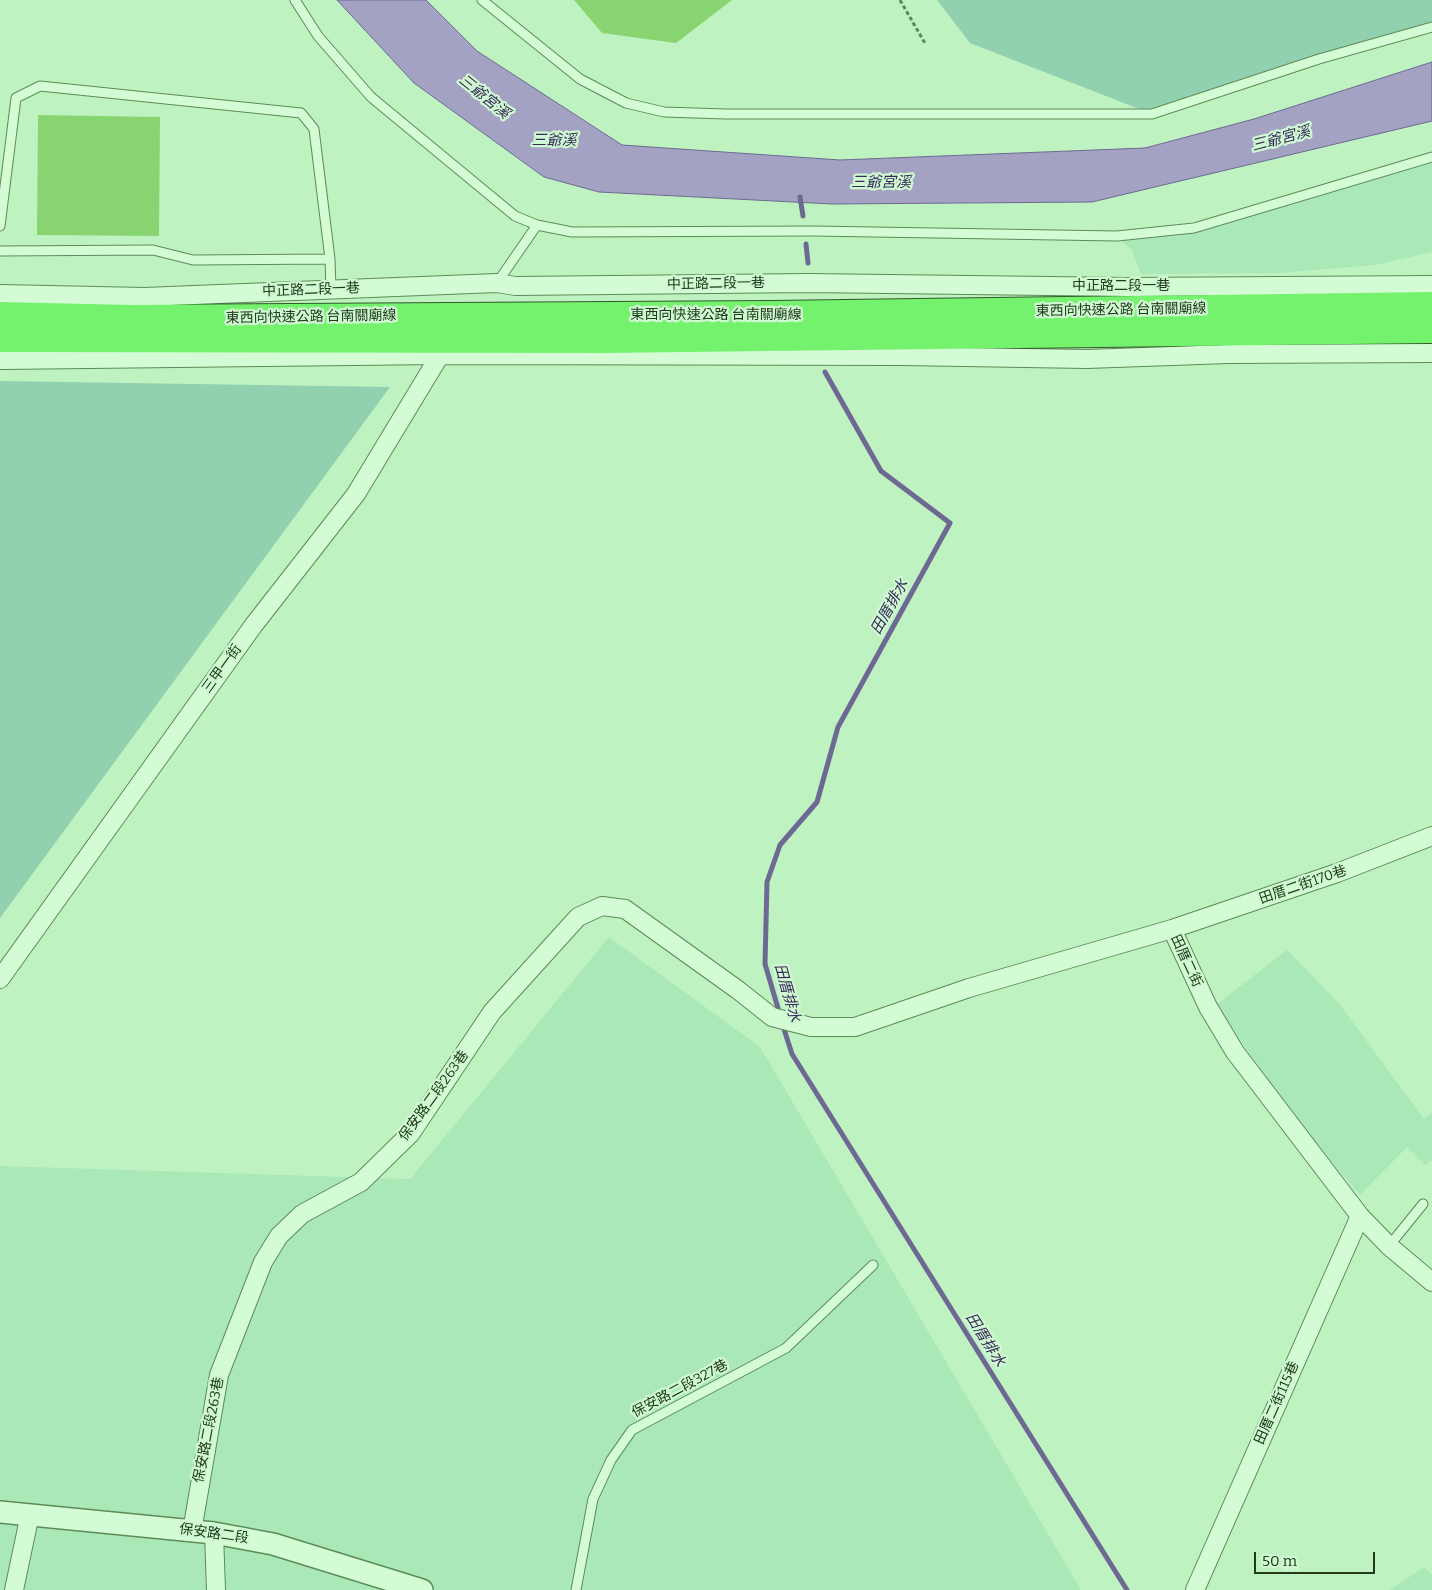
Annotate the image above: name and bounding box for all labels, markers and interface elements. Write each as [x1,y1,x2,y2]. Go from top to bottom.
water label: 三爺宮溪 [455,71,513,123]
water label: 三爺宮溪 [1250,123,1312,155]
water label: 三爺溪 [532,132,576,150]
water label: 三爺宮溪 [851,174,911,192]
street label: 中正路二段一巷 [667,275,765,293]
street label: 中正路二段一巷 [1072,278,1170,294]
street label: 中正路二段一巷 [262,280,360,300]
street label: 東西向快速公路 台南關廟線 [1035,300,1207,320]
street label: 東西向快速公路 台南關廟線 [225,307,397,327]
street label: 東西向快速公路 台南關廟線 [631,307,801,323]
water label: 田厝排水 [868,576,912,638]
street label: 三甲一街 [199,641,245,697]
street label: 田厝二街170巷 [1257,862,1349,908]
street label: 田厝二街 [1167,932,1205,990]
water label: 田厝排水 [770,962,804,1024]
street label: 保安路二段263巷 [396,1048,472,1144]
water label: 田厝排水 [961,1310,1009,1370]
street label: 保安路二段327巷 [629,1357,731,1421]
street label: 田厝二街115巷 [1251,1359,1303,1447]
street label: 保安路二段263巷 [190,1376,228,1484]
street label: 保安路二段 [178,1521,250,1547]
scale bar [1257,1542,1378,1574]
text: 50 m [1262,1552,1297,1570]

